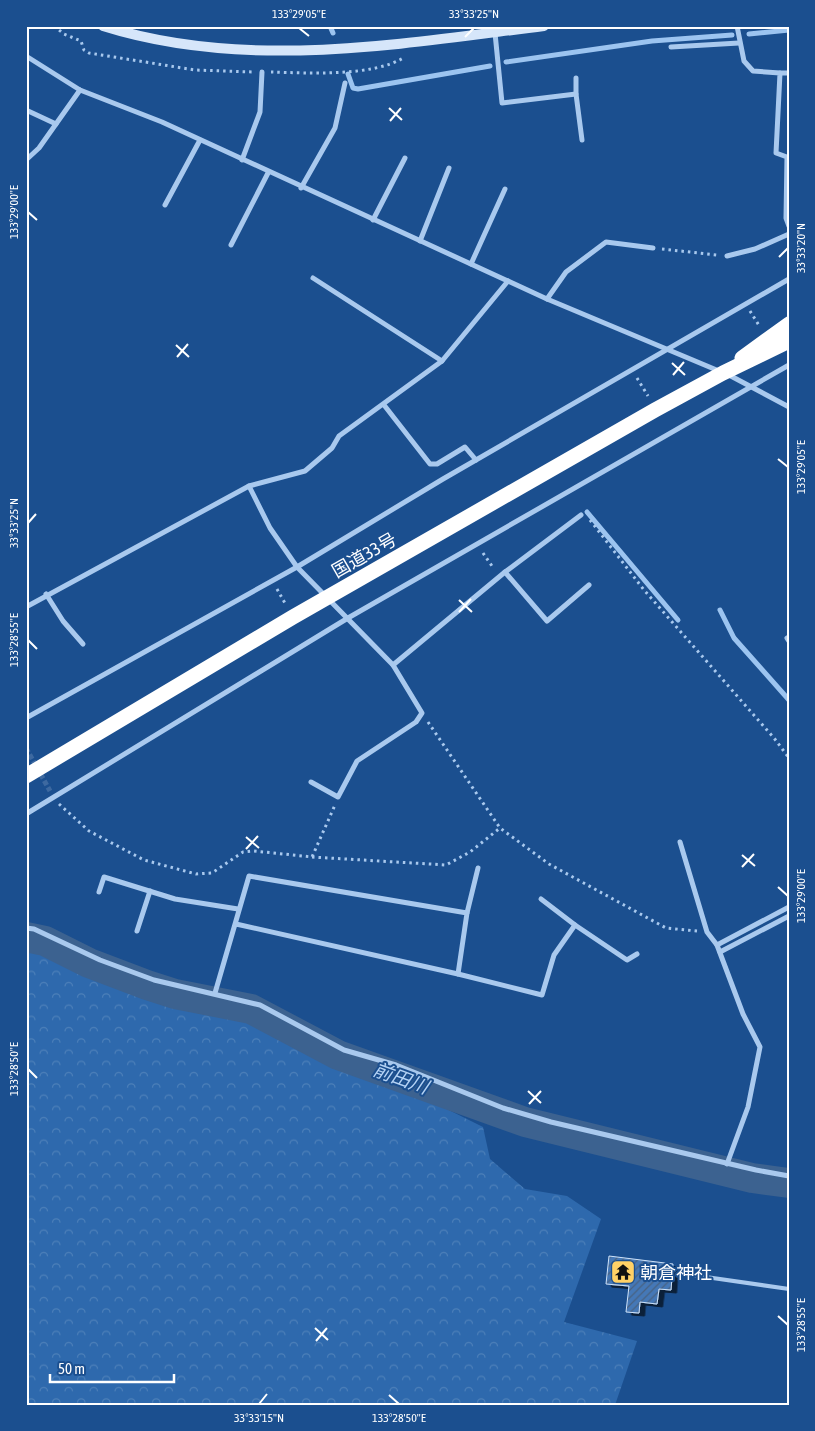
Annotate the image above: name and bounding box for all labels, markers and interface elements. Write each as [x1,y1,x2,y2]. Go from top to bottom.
text: 133°29'05"E [272,7,326,21]
text: 33°33'25"N [449,7,499,21]
text: 133°29'00"E [7,185,21,239]
text: 33°33'20"N [794,223,808,273]
text: 133°29'05"E [794,440,808,494]
text: 33°33'25"N [7,498,21,548]
street label: 国道33号 [328,528,400,582]
text: 133°28'55"E [7,613,21,667]
text: 133°29'00"E [794,869,808,923]
text: 133°28'50"E [7,1042,21,1096]
water label: 前田川 [370,1058,433,1099]
temple icon: 朝倉神社 [610,1259,636,1285]
place label: 朝倉神社 [640,1262,712,1283]
text: 133°28'55"E [794,1298,808,1352]
scale bar [50,1351,174,1383]
text: 50 m [58,1360,85,1377]
text: 33°33'15"N [234,1411,284,1425]
text: 133°28'50"E [372,1411,426,1425]

